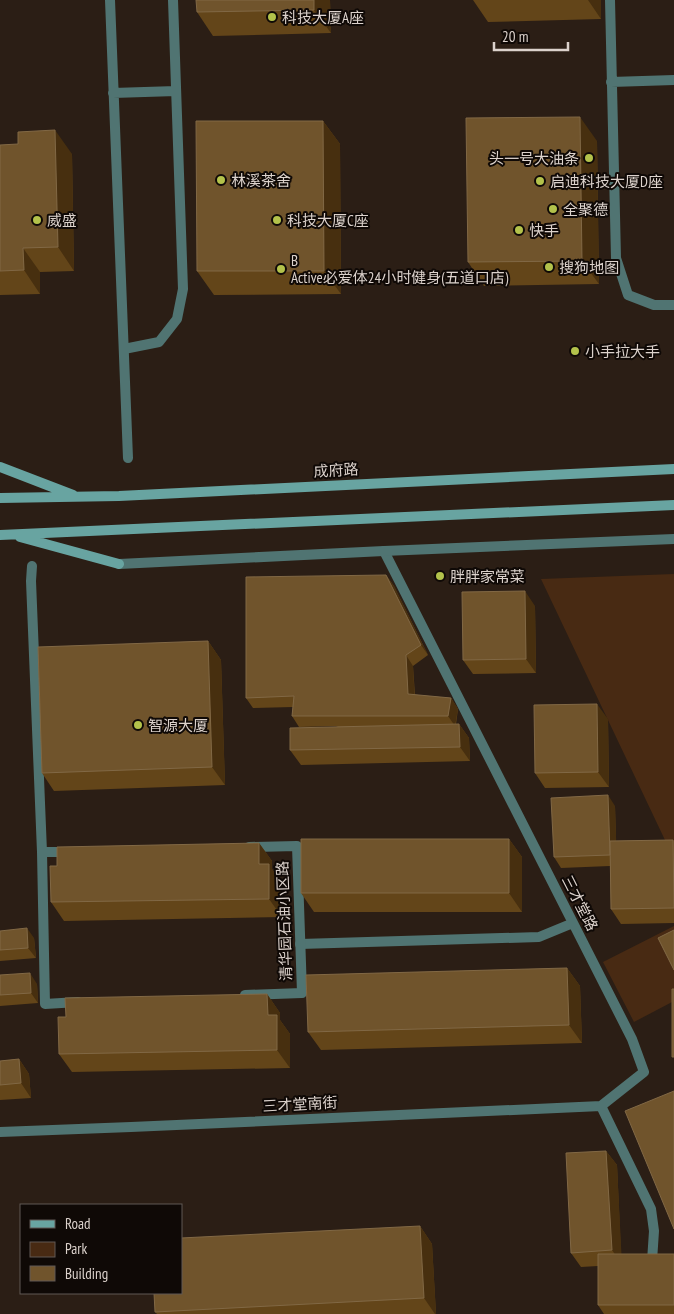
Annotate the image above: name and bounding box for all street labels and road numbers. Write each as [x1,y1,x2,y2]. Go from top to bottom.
street label: 成府路 [313,459,359,481]
street label: 清华园石油小区路 [272,861,296,981]
street label: 三才堂路 [558,872,602,934]
street label: 三才堂南街 [262,1093,338,1115]

